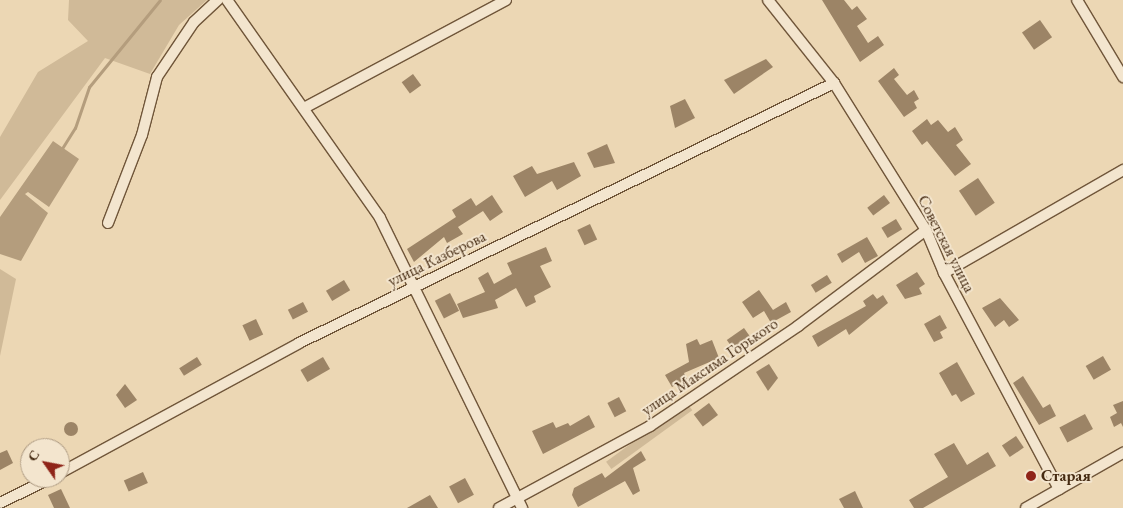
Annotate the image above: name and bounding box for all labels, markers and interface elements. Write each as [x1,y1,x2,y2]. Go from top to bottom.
street label: Советская улица [913,192,979,296]
street label: улица Казберова [385,227,489,291]
street label: улица Максима Горького [638,314,782,420]
north arrow [20,438,70,488]
text: С [23,446,44,464]
place label: Старая [1041,466,1091,486]
marker: Старая [1025,470,1037,482]

